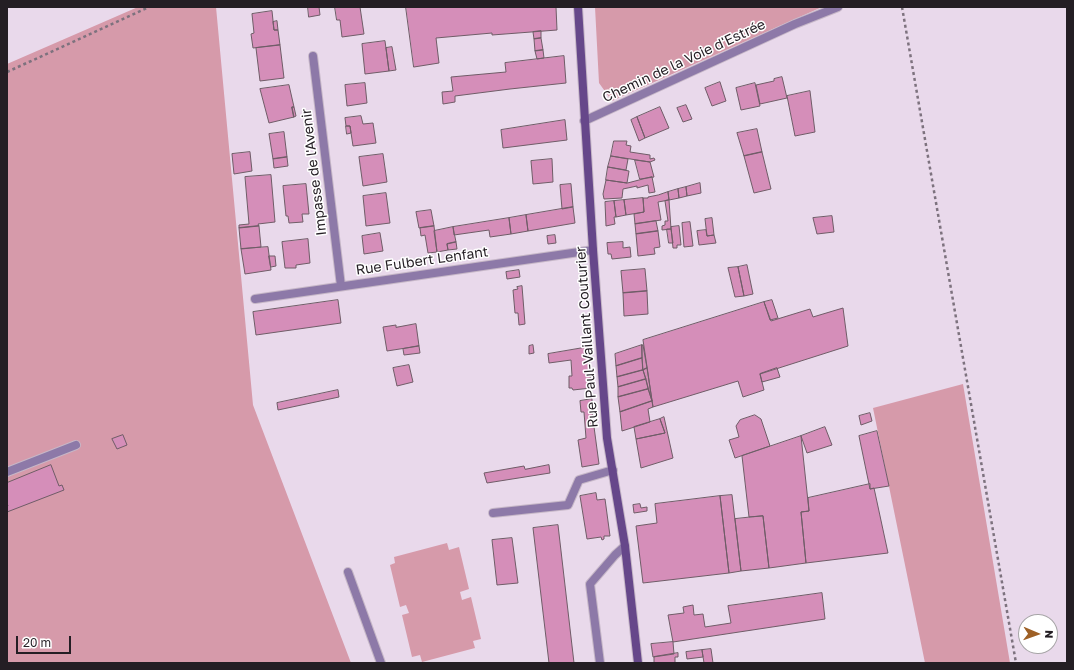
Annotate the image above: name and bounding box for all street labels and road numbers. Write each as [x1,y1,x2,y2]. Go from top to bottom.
street label: Chemin de la Voie d'Estrée [600,16,768,106]
street label: Impasse de l'Avenir [298,107,330,237]
street label: Rue Fulbert Lenfant [355,243,489,279]
street label: Rue Paul-Vaillant Couturier [572,246,602,428]

